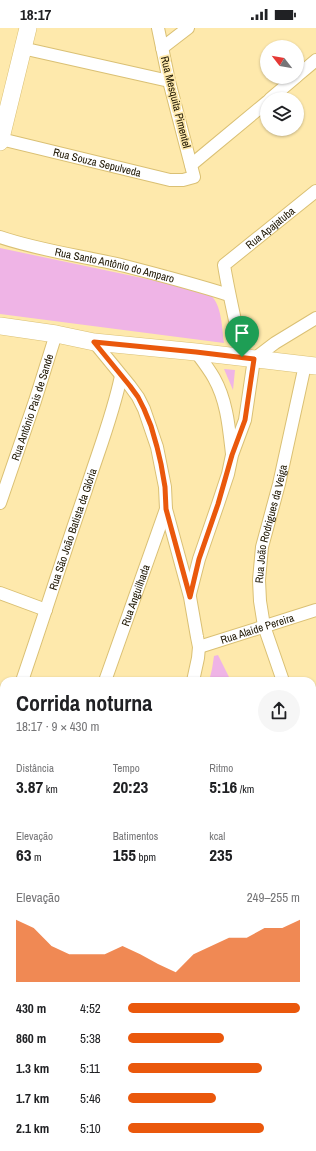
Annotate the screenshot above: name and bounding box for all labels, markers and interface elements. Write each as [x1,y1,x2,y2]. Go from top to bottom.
text: 18:17 [20,4,51,25]
north arrow [260,40,304,84]
map controls [260,40,304,136]
street label: Rua Mesquita Pimentel [158,55,194,149]
button: layers [260,92,304,136]
street label: Rua Souza Sepulveda [52,145,143,180]
street label: Rua Apajatuba [243,204,298,252]
street label: Rua Santo Antônio do Amparo [54,245,176,286]
pin [225,316,259,357]
icon: arrive [231,322,253,344]
street label: Rua Antônio Pais de Sande [8,352,56,463]
street label: Rua João Rodrigues da Veiga [252,463,290,584]
street label: Rua São João Batista da Glória [46,466,100,592]
street label: Rua Anguilhada [118,563,153,628]
street label: Rua Alaide Pereira [219,610,296,647]
text: Corrida noturna [16,688,152,718]
button: share [258,690,300,732]
text: 18:17 · 9 × 430 m [16,718,99,735]
text: Distância [16,761,54,775]
text: Tempo [113,761,140,775]
text: Ritmo [209,761,233,775]
text: 3.87 [16,775,43,798]
text: 20:23 [113,775,148,798]
text: 5:16 [209,775,237,798]
text: km [43,782,58,796]
text: /km [237,782,254,796]
text: Elevação [16,829,53,843]
text: Batimentos [113,829,158,843]
text: kcal [209,829,225,843]
text: 63 [16,843,32,866]
text: 155 [113,843,136,866]
text: 235 [209,843,233,866]
text: m [32,850,42,864]
text: bpm [136,850,156,864]
text: Elevação [16,889,60,906]
text: 249–255 m [247,889,300,906]
text: 430 m [16,1000,46,1017]
text: 4:52 [80,1000,101,1017]
text: 860 m [16,1030,46,1047]
text: 5:38 [80,1030,101,1047]
text: 1.3 km [16,1060,49,1077]
text: 5:11 [80,1060,100,1077]
text: 1.7 km [16,1090,49,1107]
text: 5:46 [80,1090,101,1107]
text: 2.1 km [16,1120,49,1137]
text: 5:10 [80,1120,101,1137]

